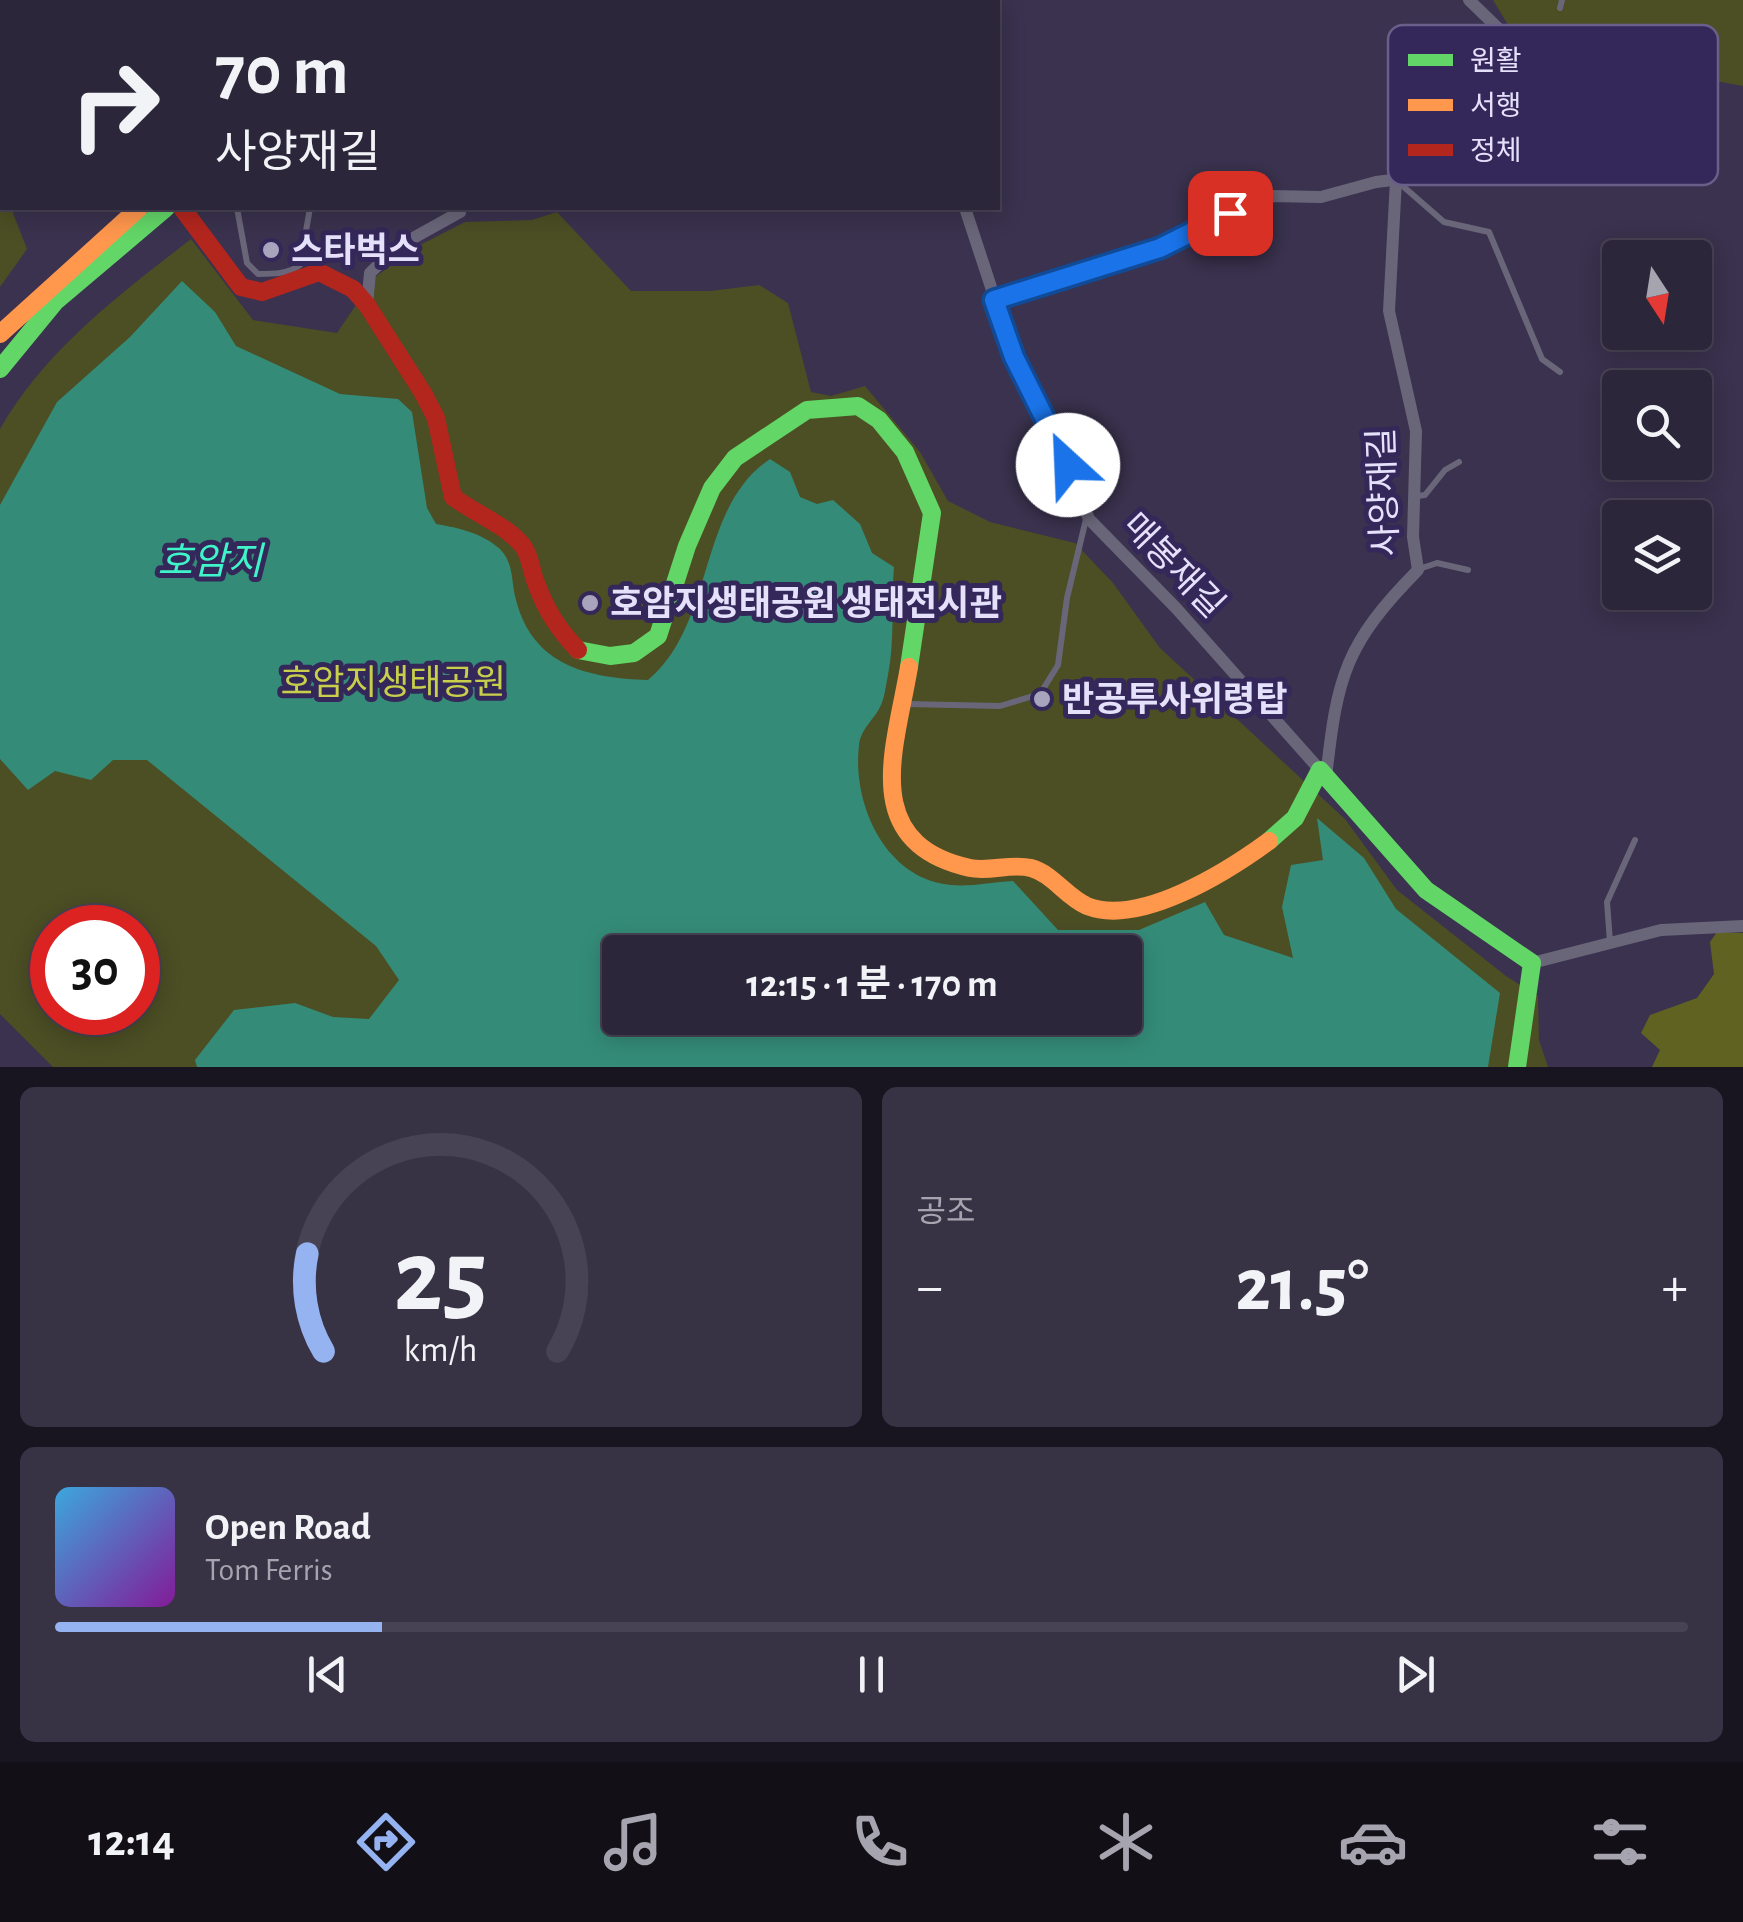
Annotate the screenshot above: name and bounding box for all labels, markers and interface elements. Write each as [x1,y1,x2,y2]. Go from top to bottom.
legend [1388,25,1718,185]
text: 70 m [215,37,349,107]
icon: right [50,40,180,170]
text: 원활 [1470,46,1522,76]
text: 서행 [1470,91,1522,121]
text: 사양재길 [215,131,381,176]
text: 정체 [1470,136,1522,166]
pin [1188,171,1273,256]
icon: arrive [1203,186,1258,241]
place label: 스타벅스 [291,232,420,269]
marker: 스타벅스 [260,239,282,261]
north arrow [1602,240,1712,350]
map controls [1602,240,1712,610]
button: search [1602,370,1712,480]
position arrow [1016,413,1120,517]
street label: 사양재길 [1364,427,1404,557]
button: layers [1602,500,1712,610]
street label: 매봉재길 [1116,507,1231,625]
water label: 호암지 [158,542,265,582]
place label: 호암지생태공원 생태전시관 [610,585,1002,622]
marker: 호암지생태공원 생태전시관 [579,592,601,614]
park label: 호암지생태공원 [280,665,506,701]
place label: 반공투사위령탑 [1062,681,1287,718]
marker: 반공투사위령탑 [1031,688,1053,710]
speed limit sign: 30 [30,905,160,1035]
text: 12:15 · 1 분 · 170 m [746,966,998,1004]
text: 공조 [917,1196,975,1228]
text: 25 [394,1226,488,1330]
text: 21.5° [1235,1249,1369,1324]
text: − [917,1260,943,1315]
text: + [1662,1260,1688,1315]
text: km/h [404,1332,478,1368]
text: Open Road [205,1509,371,1547]
text: Tom Ferris [205,1554,333,1586]
icon: previous [300,1647,355,1702]
icon: pause [844,1647,899,1702]
icon: next [1388,1647,1443,1702]
icon: directions [351,1807,421,1877]
icon: music [598,1807,668,1877]
icon: phone [845,1807,915,1877]
icon: climate [1091,1807,1161,1877]
icon: car [1338,1807,1408,1877]
icon: filters [1585,1807,1655,1877]
text: 12:14 [88,1819,175,1864]

